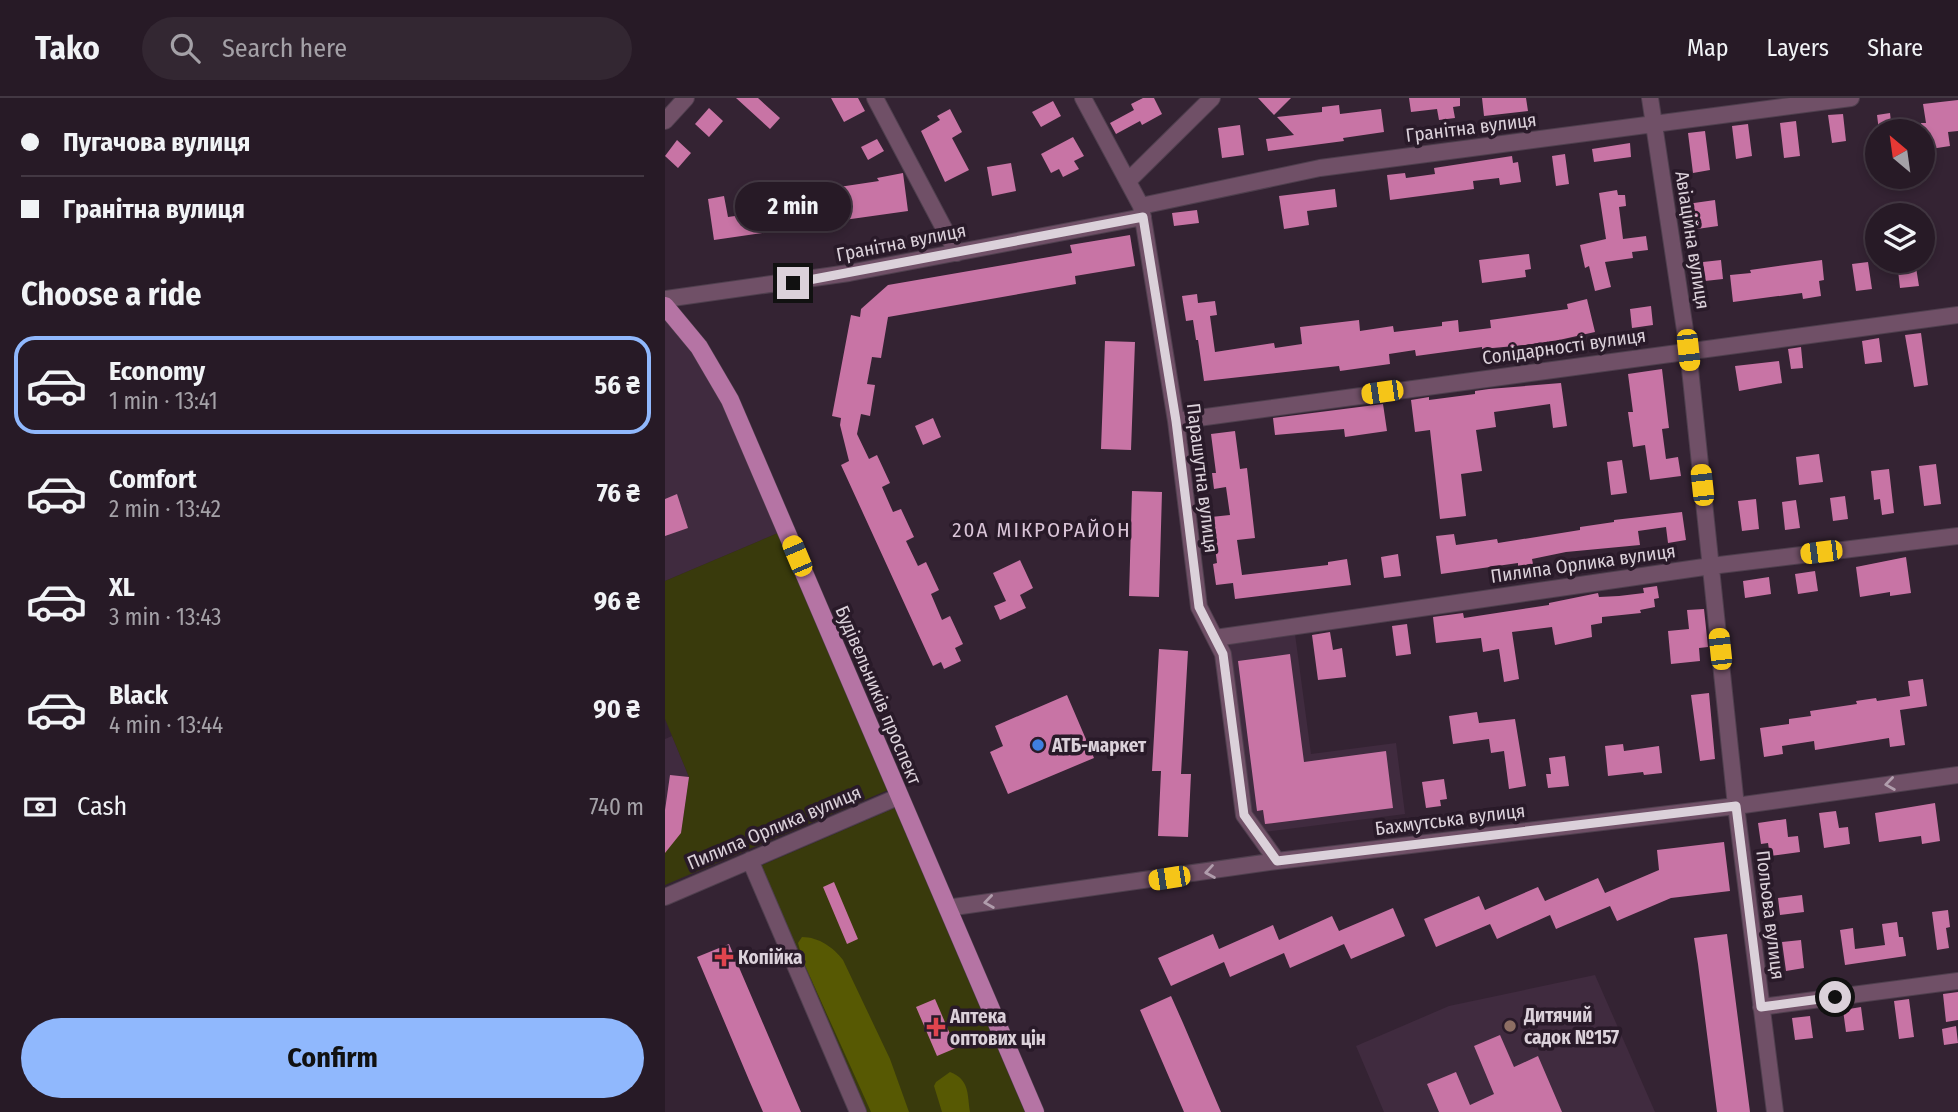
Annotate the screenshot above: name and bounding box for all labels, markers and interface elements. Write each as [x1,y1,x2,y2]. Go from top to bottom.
search box [142,17,632,80]
text: Tako [35,28,100,68]
icon: search [166,29,204,67]
text: Search here [222,33,347,64]
text: Map [1687,34,1729,62]
text: Layers [1767,34,1829,62]
text: Share [1867,34,1923,62]
street label: Гранітна вулиця [1404,108,1538,147]
north arrow [1865,119,1935,189]
map controls [1865,119,1935,273]
text: Пугачова вулиця [63,127,250,158]
street label: Авіаційна вулиця [1670,169,1715,311]
callout: 2 min [735,181,851,230]
text: 2 min [768,192,819,220]
text: Гранітна вулиця [63,194,245,225]
button: layers [1865,203,1935,273]
street label: Гранітна вулиця [834,219,968,266]
route end [777,267,809,299]
text: Choose a ride [21,275,202,313]
street label: Солідарності вулиця [1481,324,1647,369]
car [1676,328,1701,372]
icon: car [25,354,88,417]
text: Economy [109,356,205,387]
text: 56 ₴ [594,370,640,401]
car [1360,379,1405,405]
text: 1 min · 13:41 [109,387,218,415]
street label: Парашутна вулиця [1182,402,1223,554]
icon: car [25,462,88,525]
car [1690,463,1715,507]
text: Comfort [109,464,197,495]
text: 76 ₴ [597,478,640,509]
text: 2 min · 13:42 [109,495,221,523]
district label: 20А МІКРОРАЙОН [952,517,1132,543]
car [780,533,815,579]
street label: Пилипа Орлика вулиця [1489,539,1677,588]
car [1799,539,1844,565]
icon: car [25,570,88,633]
text: XL [109,572,135,603]
text: 96 ₴ [594,586,640,617]
street label: Будівельників проспект [830,602,927,788]
text: 3 min · 13:43 [109,603,221,631]
car [1708,627,1733,671]
icon: car [25,678,88,741]
text: Black [109,680,168,711]
text: 90 ₴ [593,694,640,725]
text: 4 min · 13:44 [109,711,223,739]
place label: АТБ-маркет [1051,734,1147,757]
marker: АТБ-маркет [1030,737,1046,753]
one-way arrow [1885,777,1896,792]
street label: Пилипа Орлика вулиця [684,780,865,875]
icon: cash [21,788,59,826]
text: Cash [77,791,127,822]
text: 740 m [589,793,644,821]
street label: Бахмутська вулиця [1374,799,1526,840]
street label: Польова вулиця [1751,849,1790,981]
car [1147,864,1192,892]
one-way arrow [1204,864,1216,879]
one-way arrow [983,895,995,910]
place label: Копійка [738,946,802,969]
marker: Копійка [716,949,732,965]
route start [1819,981,1851,1013]
place label: Дитячий садок №157 [1523,1004,1619,1049]
place label: Аптека оптових цін [949,1005,1046,1050]
button: Confirm [21,1018,644,1098]
marker: Дитячий садок №157 [1502,1018,1518,1034]
marker: Аптека оптових цін [928,1019,944,1035]

